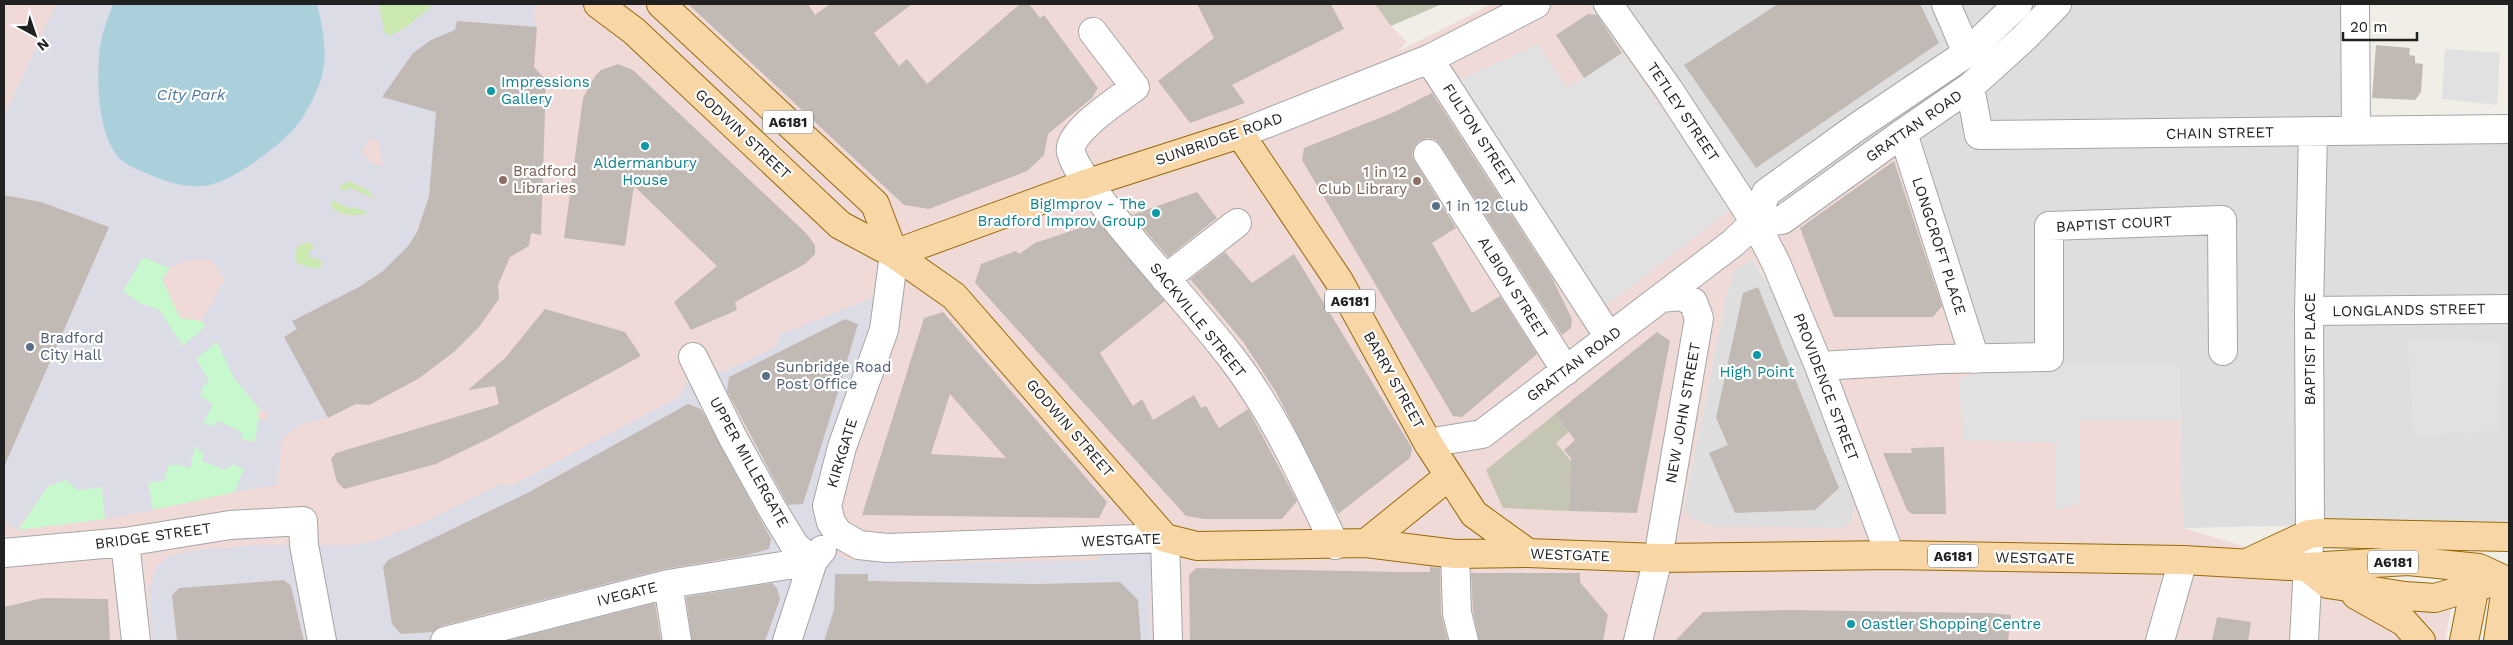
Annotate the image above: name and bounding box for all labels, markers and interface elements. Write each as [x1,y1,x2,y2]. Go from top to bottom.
north arrow [10,10,60,60]
scale bar [2343,10,2417,42]
text: 20 m [2350,18,2388,36]
text: N [34,35,52,54]
street label: TETLEY STREET [1643,59,1723,165]
place label: Impressions Gallery [501,73,590,108]
street label: FULTON STREET [1439,80,1519,190]
water label: City Park [157,85,227,104]
marker: Impressions Gallery [485,85,497,97]
street label: GODWIN STREET [691,85,795,183]
street label: GRATTAN ROAD [1862,86,1966,166]
street label: SUNBRIDGE ROAD [1153,109,1285,169]
road number: A6181 [763,110,813,134]
street label: CHAIN STREET [2166,123,2274,143]
marker: Aldermanbury House [639,140,651,152]
place label: Aldermanbury House [593,154,697,189]
place label: Bradford Libraries [513,162,577,197]
place label: 1 in 12 Club Library [1318,163,1407,198]
marker: Bradford Libraries [497,174,509,186]
marker: 1 in 12 Club Library [1411,175,1423,187]
street label: LONGCROFT PLACE [1908,175,1970,317]
place label: BigImprov - The Bradford Improv Group [977,195,1146,230]
place label: 1 in 12 Club [1446,197,1528,215]
marker: 1 in 12 Club [1430,200,1442,212]
marker: BigImprov - The Bradford Improv Group [1150,207,1162,219]
street label: BAPTIST COURT [2056,212,2172,236]
street label: ALBION STREET [1474,234,1552,342]
street label: SACKVILLE STREET [1146,259,1250,381]
road number: A6181 [1325,290,1375,312]
street label: BAPTIST PLACE [2301,293,2319,405]
street label: LONGLANDS STREET [2332,300,2486,320]
street label: PROVIDENCE STREET [1789,311,1863,463]
street label: GRATTAN ROAD [1523,323,1625,405]
street label: BARRY STREET [1360,328,1428,432]
place label: Bradford City Hall [40,329,104,364]
marker: Bradford City Hall [24,341,36,353]
street label: NEW JOHN STREET [1662,341,1704,485]
marker: High Point [1751,349,1763,361]
place label: Sunbridge Road Post Office [776,358,891,393]
place label: High Point [1720,363,1795,381]
marker: Sunbridge Road Post Office [760,370,772,382]
street label: GODWIN STREET [1022,375,1118,481]
street label: UPPER MILLERGATE [706,394,792,530]
street label: KIRKGATE [823,416,861,490]
street label: BRIDGE STREET [94,519,212,553]
street label: WESTGATE [1081,530,1161,550]
road number: A6181 [1928,544,1978,568]
street label: WESTGATE [1530,545,1610,565]
street label: WESTGATE [1995,548,2075,568]
road number: A6181 [2368,550,2418,574]
street label: IVEGATE [595,578,659,610]
place label: Oastler Shopping Centre [1861,615,2041,633]
marker: Oastler Shopping Centre [1845,618,1857,630]

